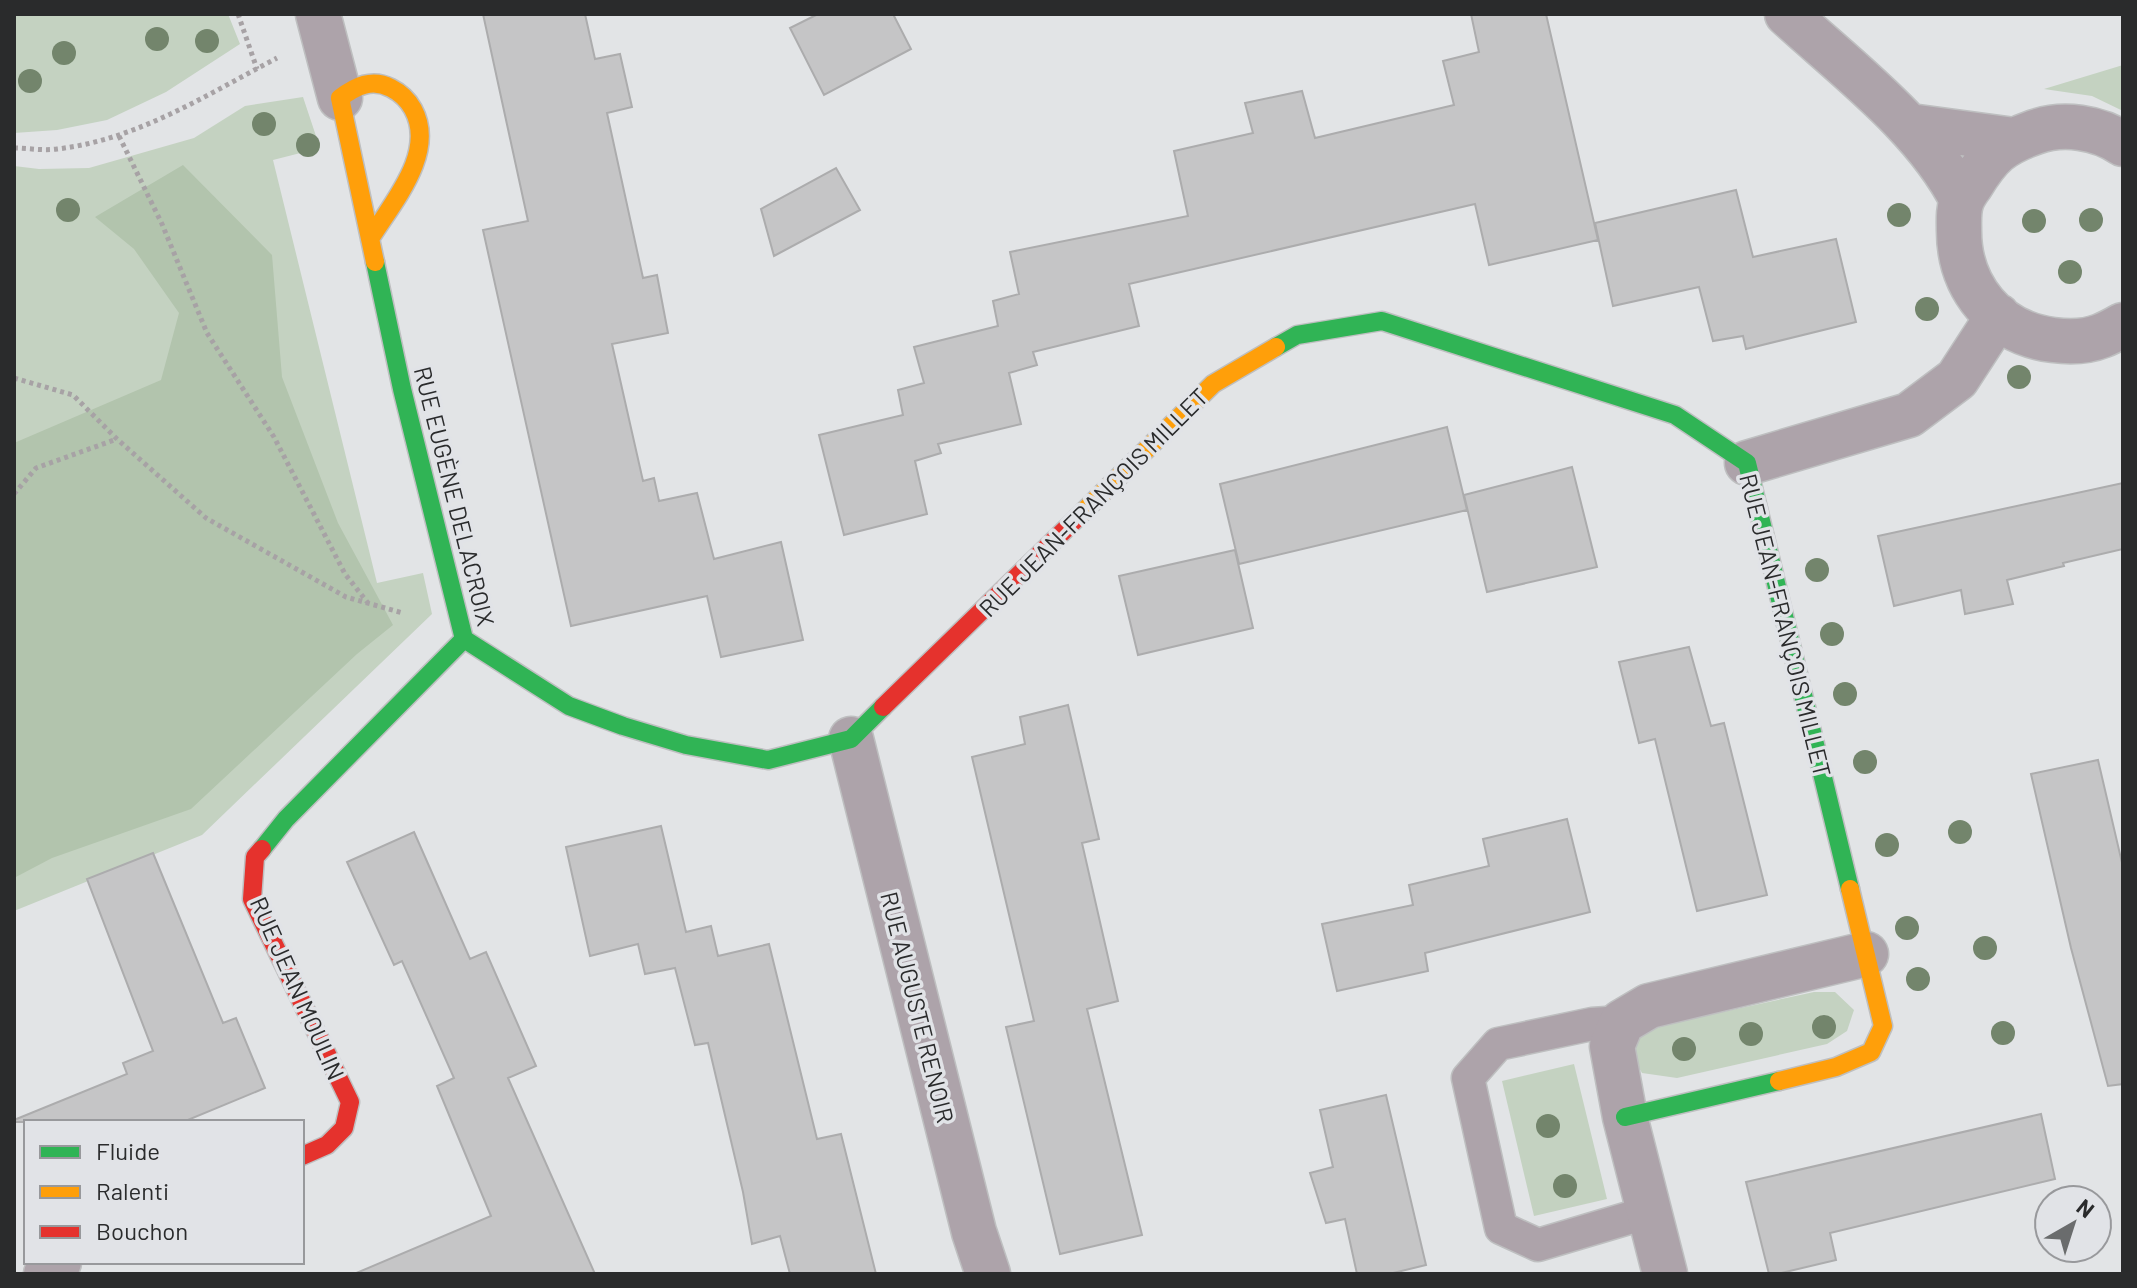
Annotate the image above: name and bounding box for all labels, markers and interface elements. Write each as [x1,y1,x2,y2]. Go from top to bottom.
street label: RUE EUGÈNE DELACROIX [409,363,501,629]
street label: RUE JEAN-FRANÇOIS MILLET [973,382,1213,622]
street label: RUE JEAN-FRANÇOIS MILLET [1734,470,1838,780]
street label: RUE AUGUSTE RENOIR [875,888,961,1126]
street label: RUE JEAN MOULIN [245,892,351,1084]
legend [24,1120,304,1264]
text: Fluide [96,1136,160,1165]
text: Ralenti [96,1176,169,1205]
north arrow [2033,1184,2113,1264]
text: N [2072,1193,2100,1222]
text: Bouchon [96,1216,188,1245]

